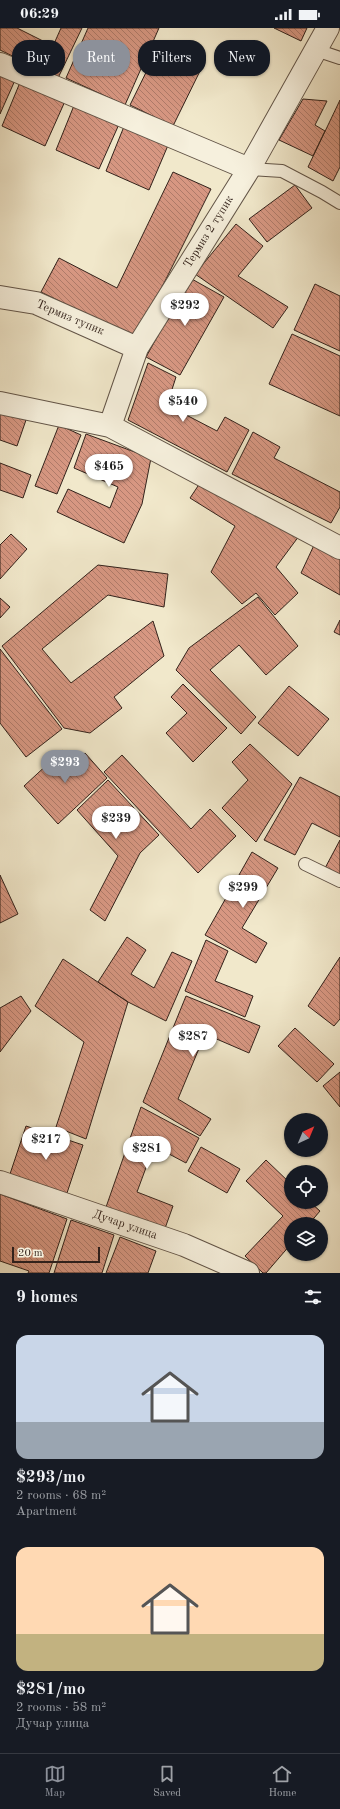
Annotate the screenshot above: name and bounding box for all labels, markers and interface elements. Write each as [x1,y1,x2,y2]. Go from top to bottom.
text: 06:29 [20,7,59,22]
chip: Buy [12,40,65,76]
chip: Rent [73,40,130,76]
chip: Filters [138,40,206,76]
chip: New [214,40,270,76]
street label: Термиз 2 тупик [182,194,236,270]
pin: $292 [161,293,209,327]
street label: Термиз тупик [34,298,106,338]
text: $292 [170,299,200,312]
pin: $540 [159,389,207,423]
text: $540 [168,395,198,408]
pin: $465 [85,454,133,488]
text: $465 [94,460,124,473]
pin: $293 [41,750,89,784]
text: $293 [50,756,80,769]
pin: $239 [92,806,140,840]
text: $239 [101,812,131,825]
pin: $299 [219,875,267,909]
text: $299 [228,881,258,894]
pin: $287 [169,1024,217,1058]
text: $287 [178,1030,208,1043]
north arrow [284,1113,328,1157]
map controls [284,1113,328,1261]
pin: $217 [22,1127,70,1161]
text: $217 [31,1133,61,1146]
pin: $281 [123,1136,171,1170]
text: $281 [132,1142,162,1155]
button: locate [284,1165,328,1209]
street label: Дучар улица [91,1208,159,1242]
button: layers [284,1217,328,1261]
scale bar [12,1245,100,1264]
text: 20 m [18,1248,43,1259]
icon: filters [302,1286,324,1308]
text: 9 homes [16,1289,78,1306]
icon: home [134,1361,206,1433]
text: $293/mo [16,1469,85,1486]
text: 2 rooms · 68 m² [16,1489,106,1502]
text: Apartment [16,1505,77,1518]
icon: home [134,1573,206,1645]
text: $281/mo [16,1681,85,1698]
text: 2 rooms · 58 m² [16,1701,106,1714]
text: Дучар улица [16,1717,89,1730]
tab: Map [44,1763,66,1801]
tab: Saved [153,1763,181,1801]
tab: Home [268,1763,296,1801]

